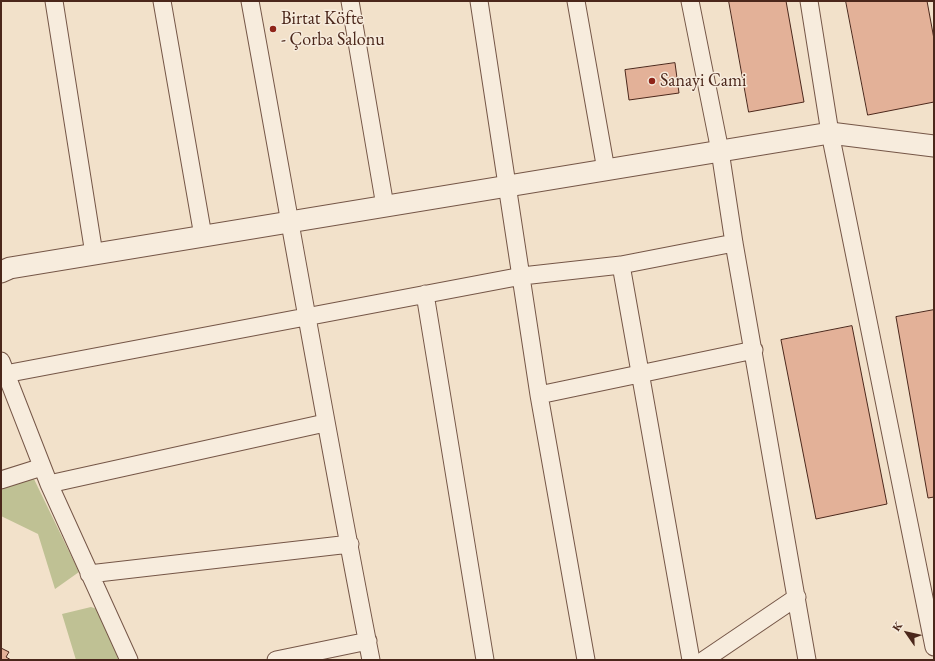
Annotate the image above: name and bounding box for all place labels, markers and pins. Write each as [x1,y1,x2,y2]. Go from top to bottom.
place label: Birtat Köfte - Çorba Salonu [281,8,385,50]
marker: Birtat Köfte - Çorba Salonu [268,24,278,34]
place label: Sanayi Cami [660,70,746,92]
marker: Sanayi Cami [647,76,657,86]

